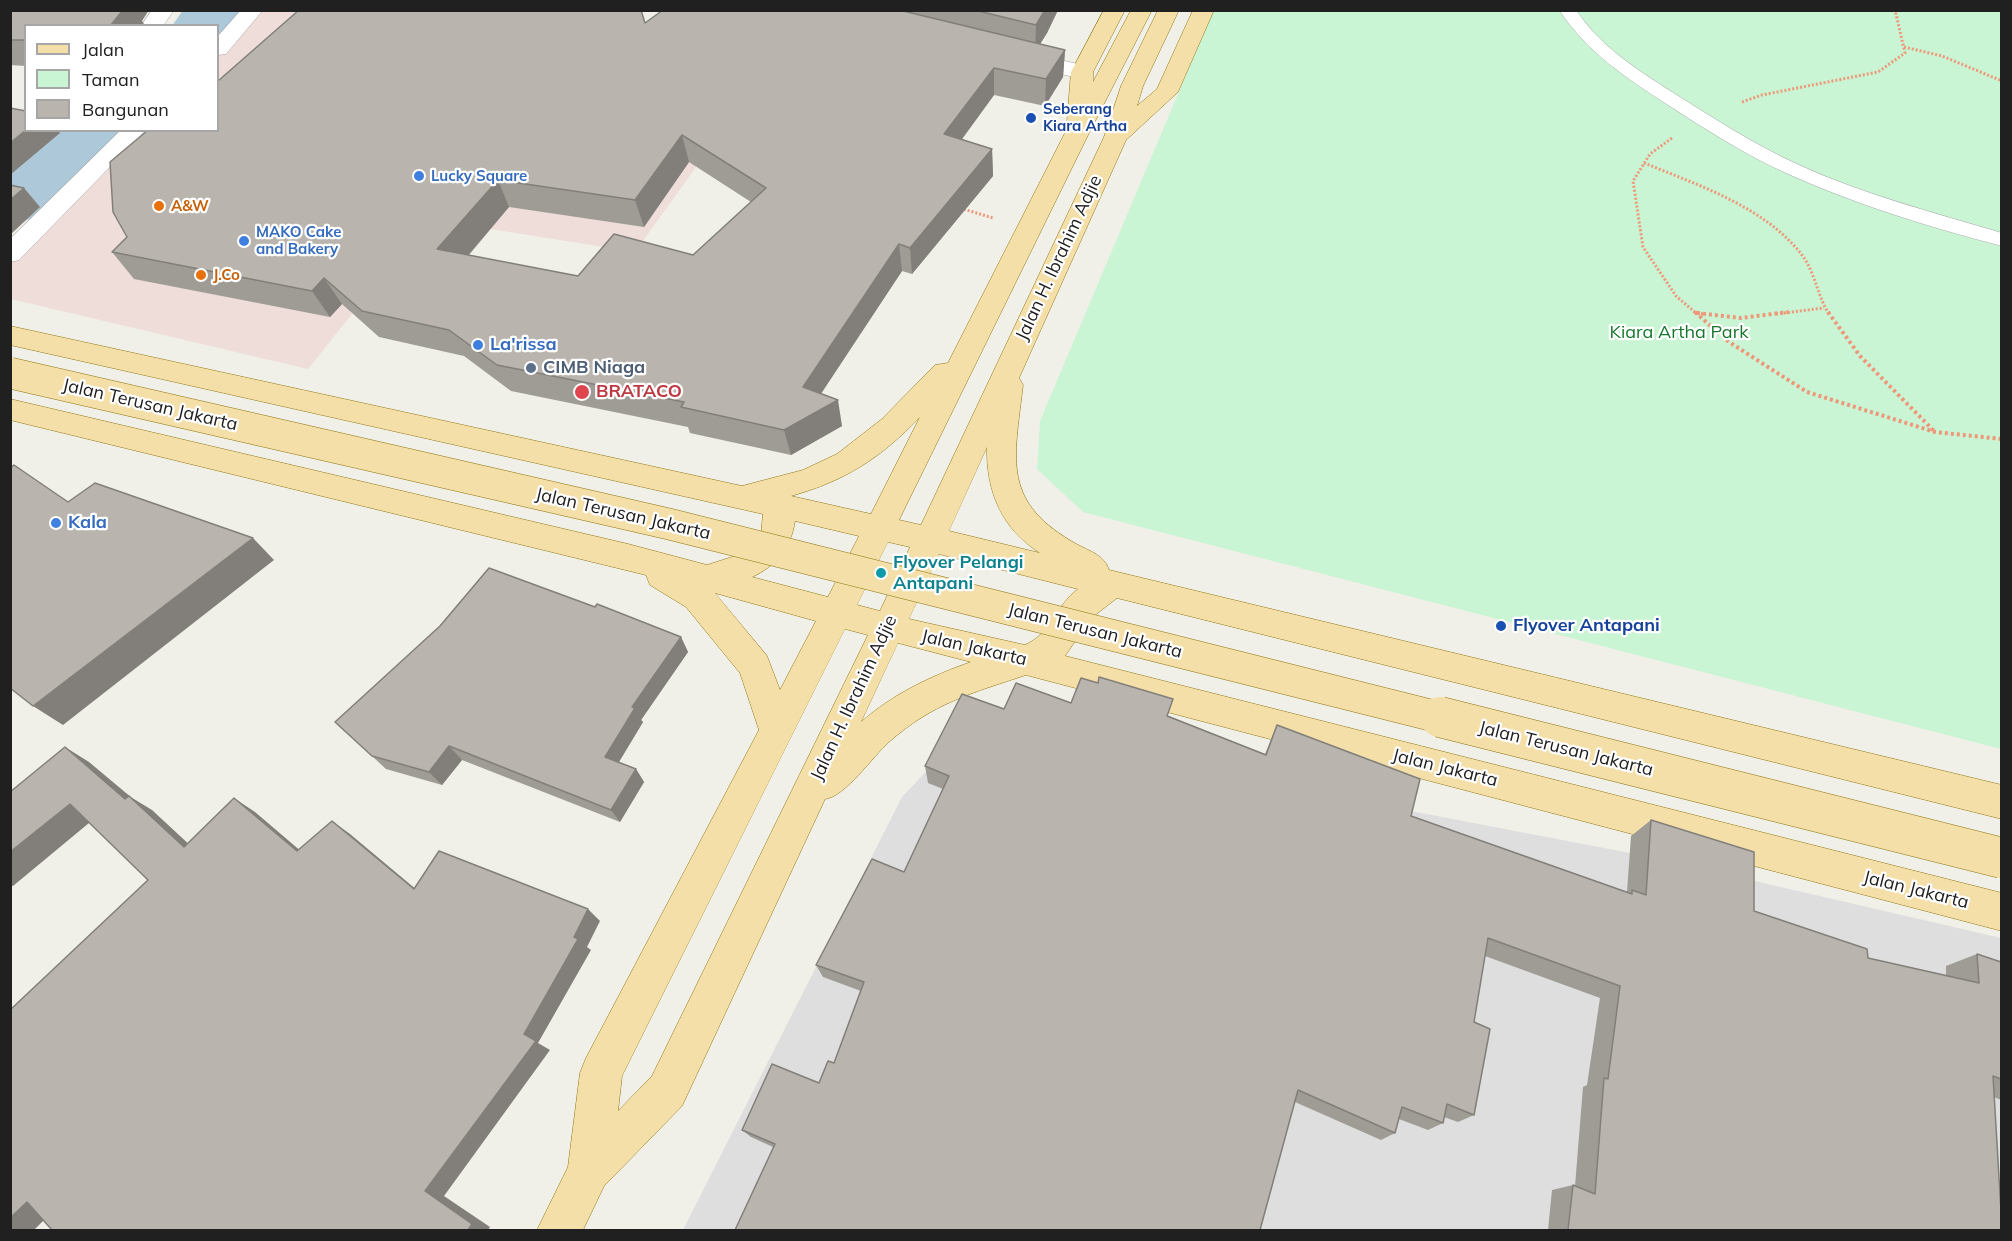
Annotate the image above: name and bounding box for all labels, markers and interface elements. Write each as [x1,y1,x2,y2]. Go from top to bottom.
legend [24,24,219,132]
text: Jalan [82,38,124,61]
text: Taman [82,68,139,91]
text: Bangunan [82,98,169,121]
place label: Seberang Kiara Artha [1043,100,1127,135]
marker: Seberang Kiara Artha [1024,111,1038,125]
place label: Lucky Square [431,167,527,185]
marker: Lucky Square [412,169,426,183]
street label: Jalan H. Ibrahim Adjie [1011,172,1107,344]
place label: A&W [171,197,209,215]
marker: A&W [152,199,166,213]
place label: MAKO Cake and Bakery [256,223,341,258]
marker: MAKO Cake and Bakery [237,234,251,248]
place label: J.Co [213,266,240,284]
marker: J.Co [194,268,208,282]
park label: Kiara Artha Park [1610,322,1748,344]
place label: La'rissa [490,334,557,356]
marker: La'rissa [471,338,485,352]
place label: CIMB Niaga [543,357,645,379]
marker: CIMB Niaga [524,361,538,375]
street label: Jalan Terusan Jakarta [60,374,240,436]
place label: BRATACO [596,381,682,403]
marker: BRATACO [573,383,591,401]
street label: Jalan Terusan Jakarta [533,483,713,545]
place label: Kala [68,512,107,534]
marker: Kala [49,516,63,530]
place label: Flyover Pelangi Antapani [893,552,1024,594]
marker: Flyover Pelangi Antapani [874,566,888,580]
street label: Jalan Terusan Jakarta [1006,599,1184,663]
street label: Jalan H. Ibrahim Adjie [806,612,902,784]
place label: Flyover Antapani [1513,615,1660,637]
marker: Flyover Antapani [1494,619,1508,633]
street label: Jalan Jakarta [919,625,1029,671]
street label: Jalan Terusan Jakarta [1477,717,1655,781]
street label: Jalan Jakarta [1390,744,1500,792]
street label: Jalan Jakarta [1861,866,1971,914]

